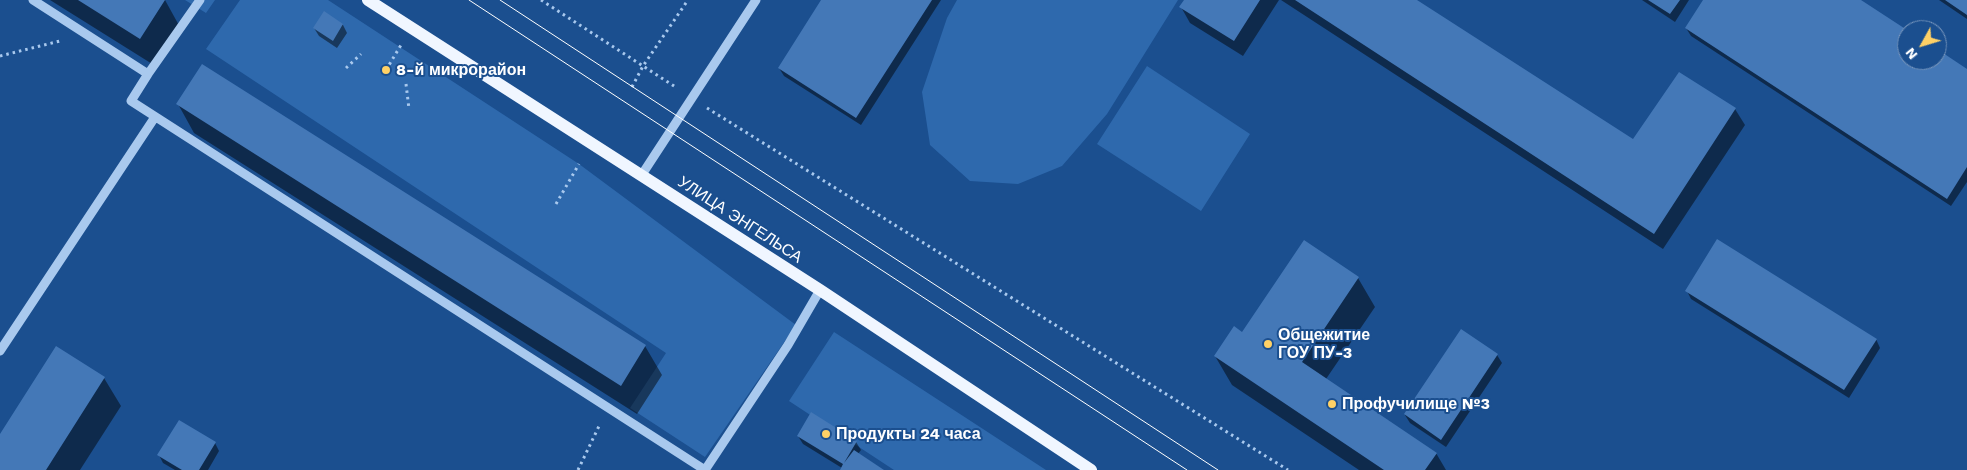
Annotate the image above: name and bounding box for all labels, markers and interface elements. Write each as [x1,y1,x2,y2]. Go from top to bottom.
north arrow [1897,20,1947,70]
text: N [1902,45,1921,63]
place label: 8-й микрорайон [396,60,526,80]
marker: 8-й микрорайон [380,64,392,76]
street label: УЛИЦА ЭНГЕЛЬСА [674,173,806,267]
place label: Общежитие ГОУ ПУ-3 [1278,325,1370,363]
marker: Общежитие ГОУ ПУ-3 [1262,338,1274,350]
place label: Профучилище №3 [1342,394,1490,414]
marker: Профучилище №3 [1326,398,1338,410]
place label: Продукты 24 часа [836,424,981,444]
marker: Продукты 24 часа [820,428,832,440]

